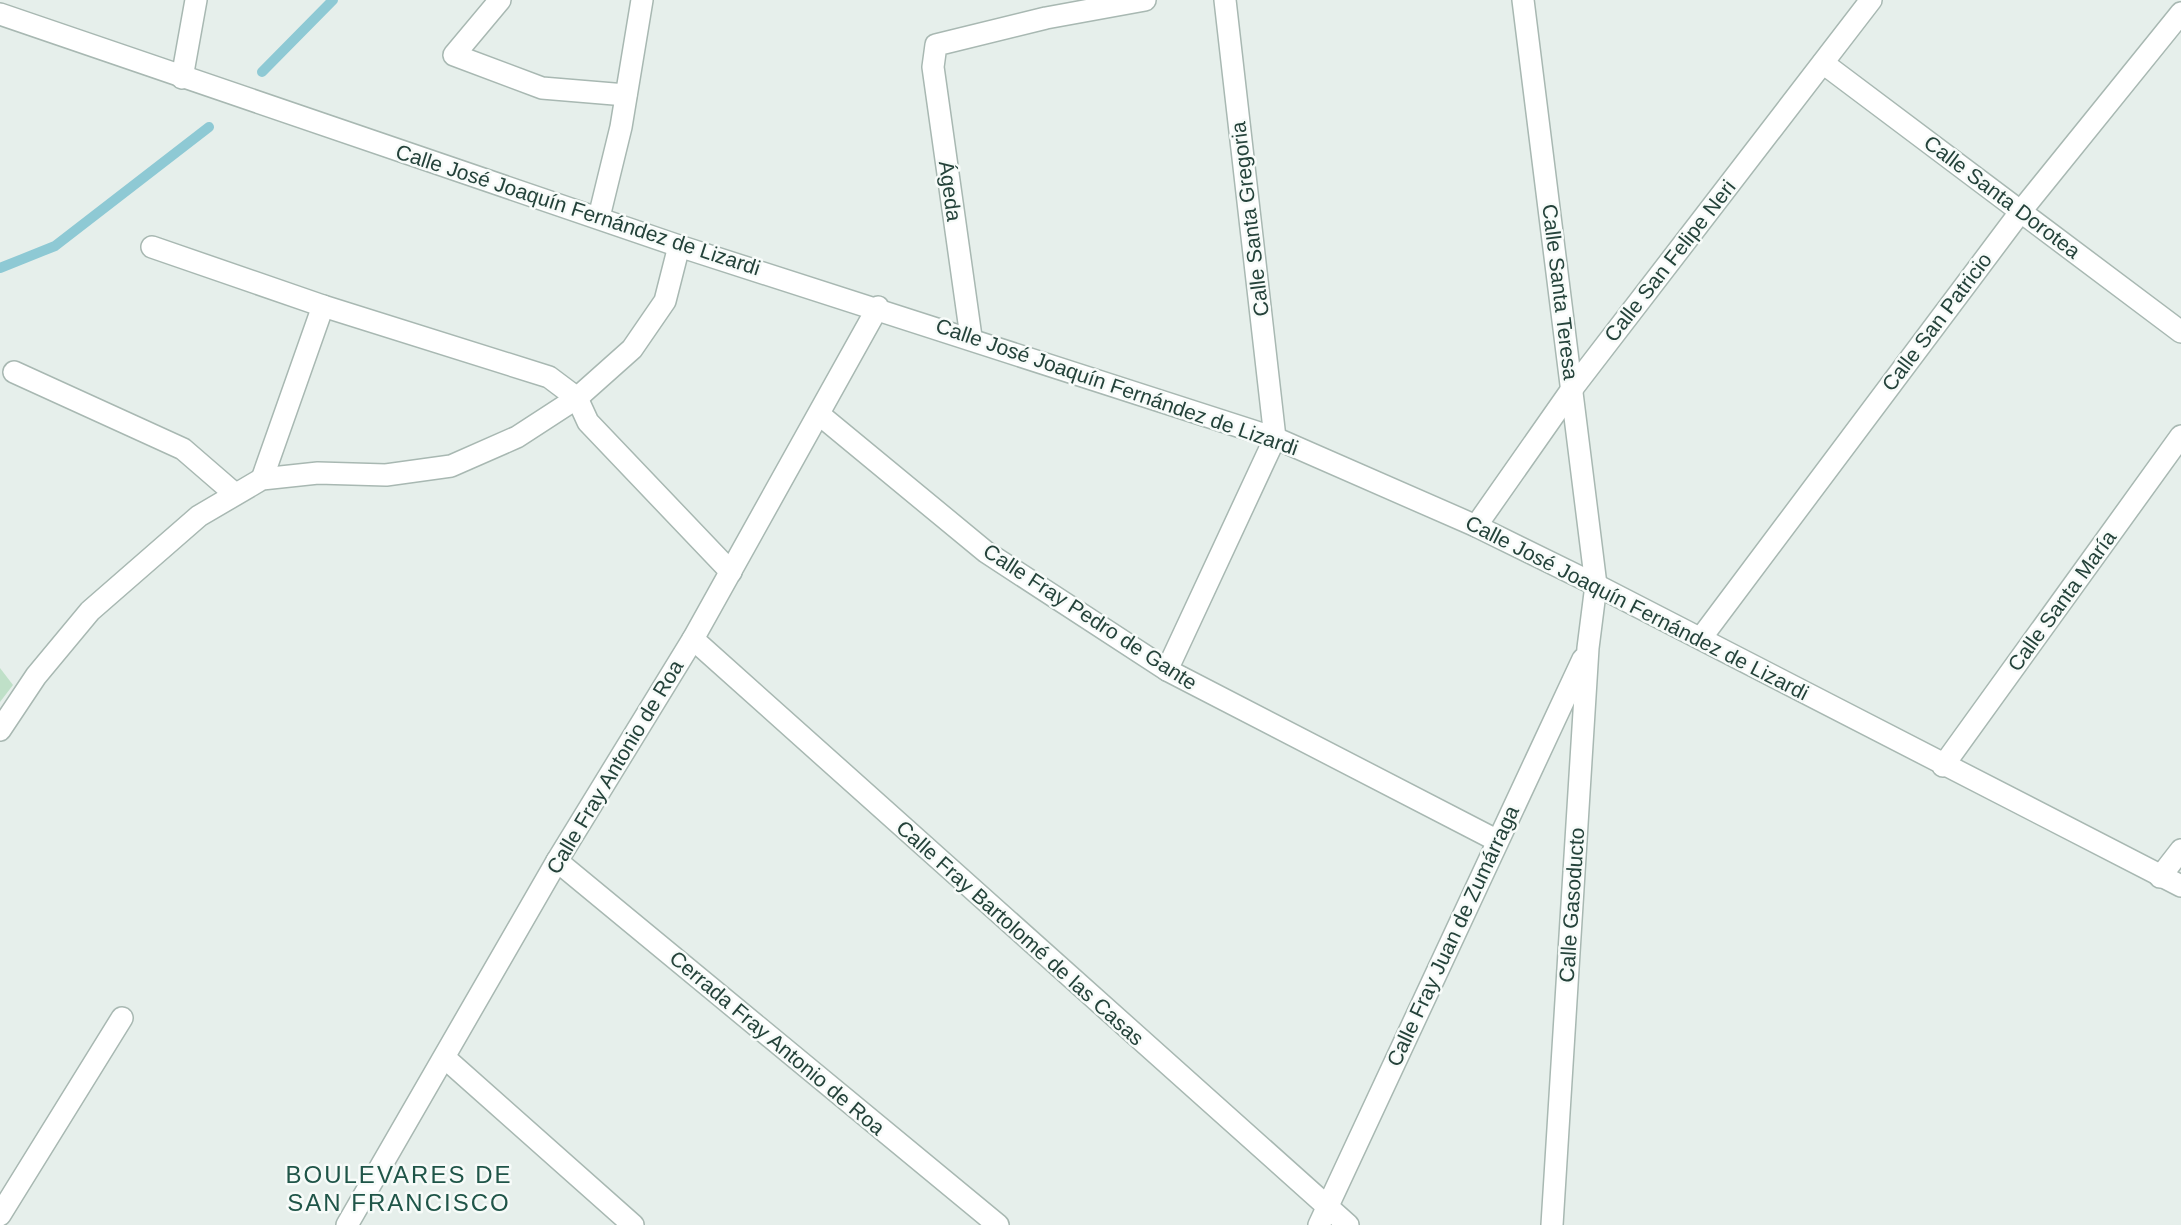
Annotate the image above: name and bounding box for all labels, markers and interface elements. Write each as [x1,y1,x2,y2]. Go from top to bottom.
street label: Calle Santa Gregoria [1226,120,1273,318]
street label: Calle Santa Dorotea [1920,131,2085,263]
street label: Calle José Joaquín Fernández de Lizardi [393,140,763,279]
street label: Ágeda [935,159,966,223]
street label: Calle San Felipe Neri [1599,175,1740,346]
street label: Calle Santa Teresa [1538,203,1583,382]
street label: Calle San Patricio [1877,248,1996,395]
street label: Calle José Joaquín Fernández de Lizardi [933,314,1301,460]
street label: Calle José Joaquín Fernández de Lizardi [1462,511,1813,704]
street label: Calle Santa María [2003,526,2120,675]
street label: Calle Fray Pedro de Gante [979,539,1201,694]
street label: Calle Fray Antonio de Roa [542,655,688,878]
street label: Calle Fray Juan de Zumárraga [1382,802,1523,1070]
street label: Calle Fray Bartolomé de las Casas [892,816,1149,1050]
street label: Calle Gasoducto [1555,827,1588,983]
street label: Cerrada Fray Antonio de Roa [665,946,890,1139]
district label: BOULEVARES DE SAN FRANCISCO [286,1161,512,1216]

